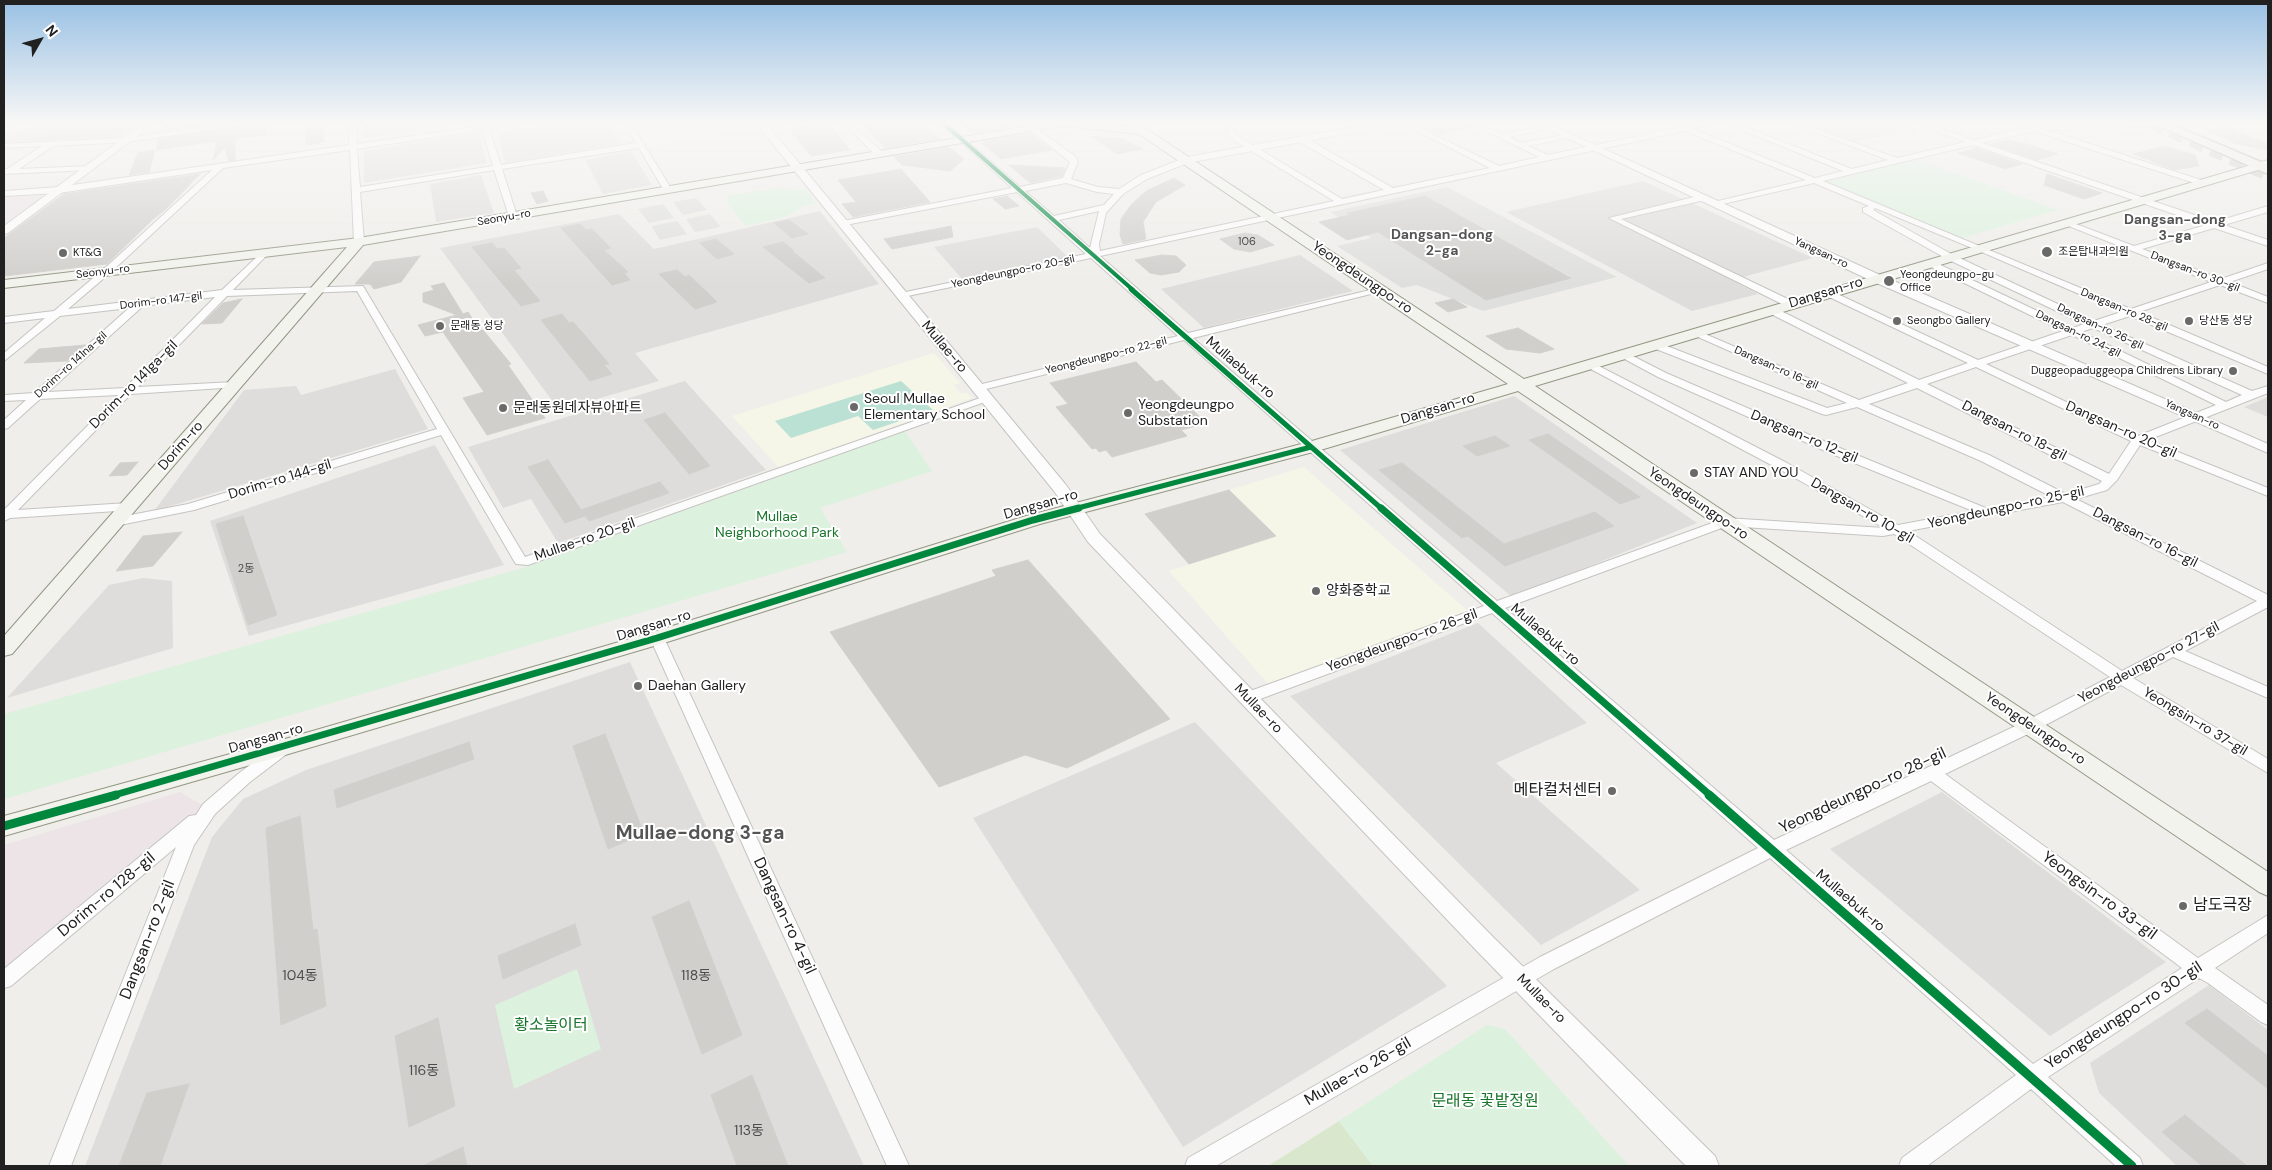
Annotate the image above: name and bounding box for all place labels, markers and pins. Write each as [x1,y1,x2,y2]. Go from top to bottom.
marker: 조은탑내과의원 [2040,245,2054,259]
place label: 조은탑내과의원 [2058,245,2129,259]
place label: KT&G [73,246,101,260]
marker: KT&G [57,247,69,259]
place label: Yeongdeungpo-gu Office [1900,268,1994,294]
marker: Yeongdeungpo-gu Office [1882,274,1896,288]
place label: Seongbo Gallery [1907,314,1991,328]
place label: 당산동 성당 [2199,314,2253,328]
marker: Seongbo Gallery [1891,315,1903,327]
marker: 당산동 성당 [2183,315,2195,327]
place label: 문래동 성당 [450,319,504,333]
marker: 문래동 성당 [434,320,446,332]
place label: Duggeopaduggeopa Childrens Library [2031,364,2223,378]
marker: Duggeopaduggeopa Childrens Library [2227,365,2239,377]
place label: Seoul Mullae Elementary School [864,391,985,424]
place label: Yeongdeungpo Substation [1138,397,1234,430]
place label: 문래동원데자뷰아파트 [513,400,642,416]
marker: Seoul Mullae Elementary School [848,401,860,413]
marker: 문래동원데자뷰아파트 [497,402,509,414]
marker: Yeongdeungpo Substation [1122,407,1134,419]
place label: STAY AND YOU [1704,465,1799,481]
marker: STAY AND YOU [1688,467,1700,479]
place label: 양화중학교 [1326,583,1390,599]
marker: 양화중학교 [1310,585,1322,597]
place label: Daehan Gallery [648,678,746,694]
marker: Daehan Gallery [632,680,644,692]
place label: 메타컬처센터 [1514,781,1602,801]
marker: 메타컬처센터 [1606,785,1618,797]
place label: 남도극장 [2193,896,2252,916]
marker: 남도극장 [2177,900,2189,912]

